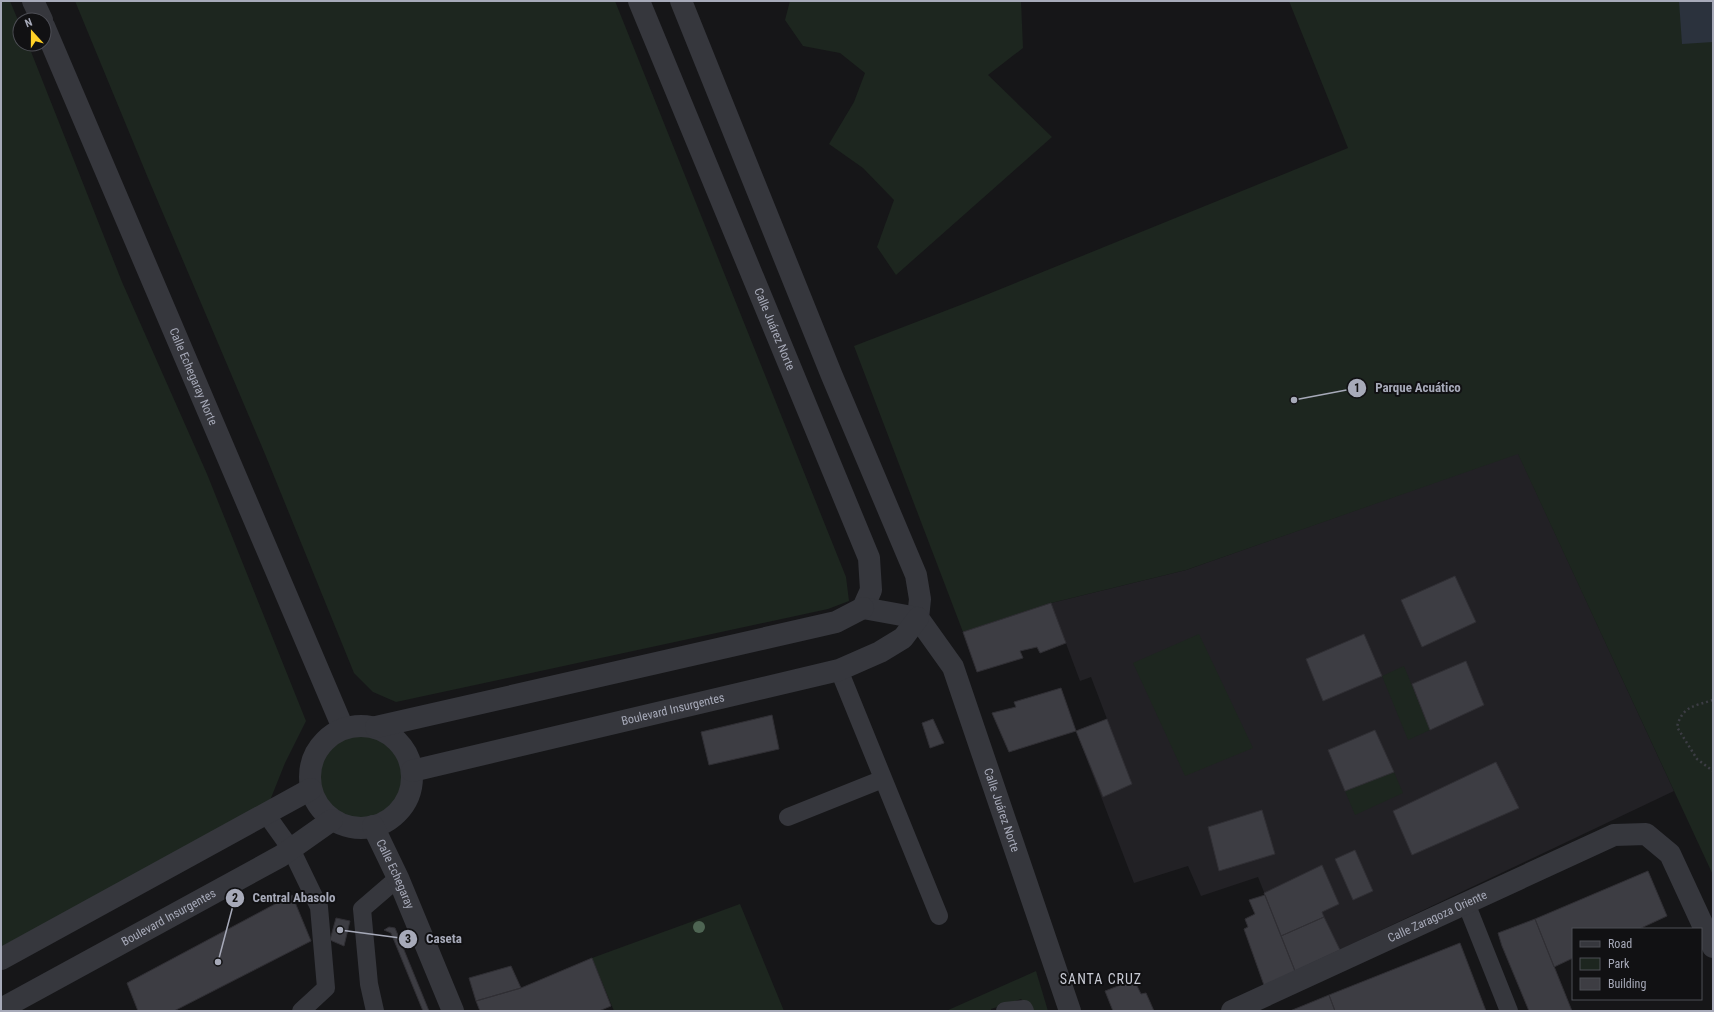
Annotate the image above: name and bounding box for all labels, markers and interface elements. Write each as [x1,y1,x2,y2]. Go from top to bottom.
north arrow [12,12,52,52]
text: N [23,16,34,30]
street label: Calle Juárez Norte [751,286,798,373]
street label: Calle Echegaray Norte [166,326,220,428]
callout: Parque Acuático [1347,375,1469,400]
text: Parque Acuático [1375,380,1461,395]
text: 1 [1354,381,1360,395]
street label: Boulevard Insurgentes [620,690,726,728]
street label: Calle Juárez Norte [981,766,1023,854]
street label: Calle Echegaray [373,837,417,911]
callout: Central Abasolo [225,885,344,910]
street label: Boulevard Insurgentes [119,886,218,949]
street label: Calle Zaragoza Oriente [1385,887,1489,945]
text: Central Abasolo [253,890,336,905]
text: 2 [232,891,238,905]
callout: Caseta [398,926,470,951]
legend [1572,928,1702,1000]
text: Caseta [426,931,462,946]
text: 3 [405,932,411,946]
text: Road [1608,937,1632,951]
text: Park [1608,957,1630,971]
district label: SANTA CRUZ [1060,971,1142,987]
text: Building [1608,977,1646,991]

